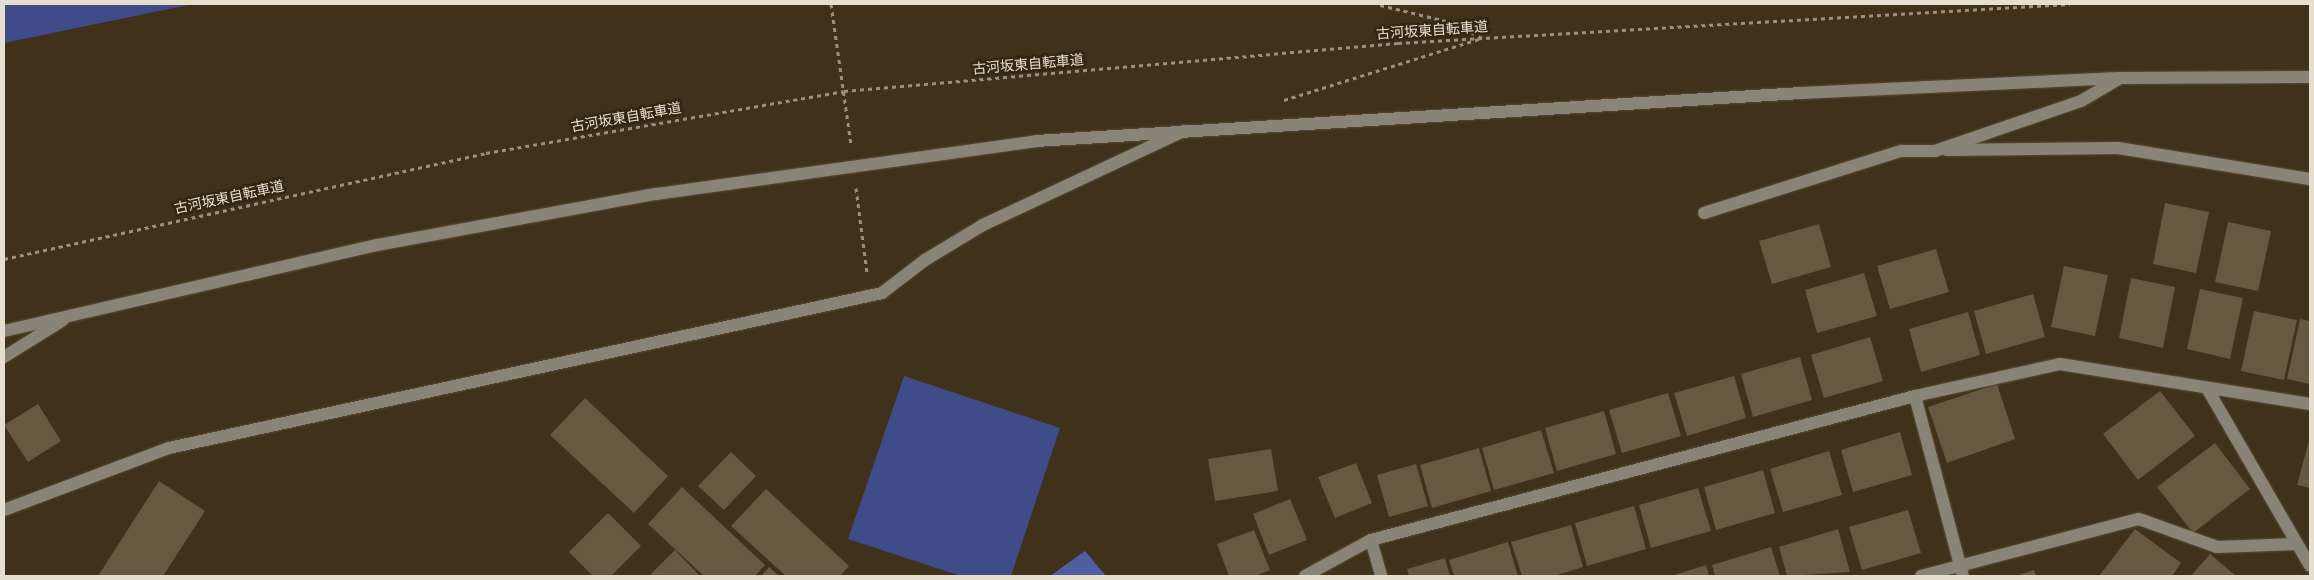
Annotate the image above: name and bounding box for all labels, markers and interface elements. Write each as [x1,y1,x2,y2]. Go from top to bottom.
street label: 古河坂東自転車道 [1376,18,1488,42]
street label: 古河坂東自転車道 [971,51,1085,77]
street label: 古河坂東自転車道 [569,99,683,135]
street label: 古河坂東自転車道 [172,177,286,217]

